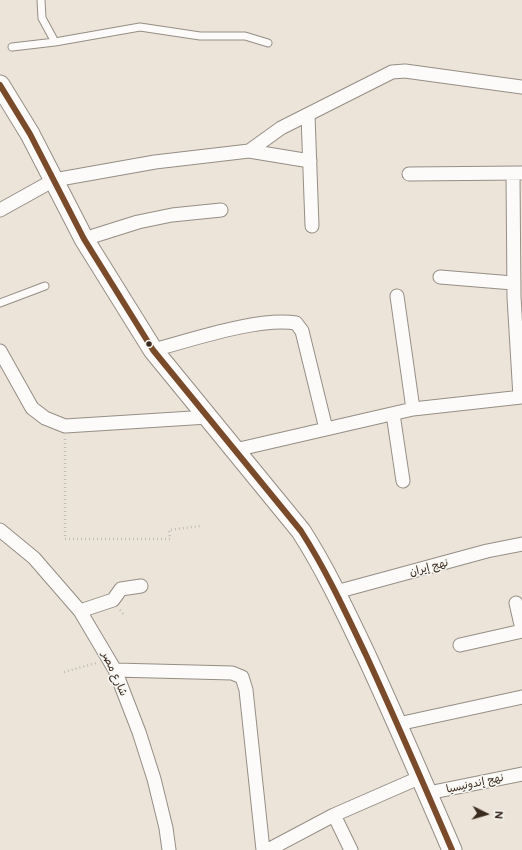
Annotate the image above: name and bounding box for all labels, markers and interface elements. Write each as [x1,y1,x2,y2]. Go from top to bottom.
unlabelled marker [144,339,154,349]
street label: نهج إيران [408,556,450,580]
street label: شارع مصر [98,650,130,698]
street label: نهج إندونيسيا [445,771,505,797]
north arrow [466,794,506,834]
text: N [492,810,505,820]

